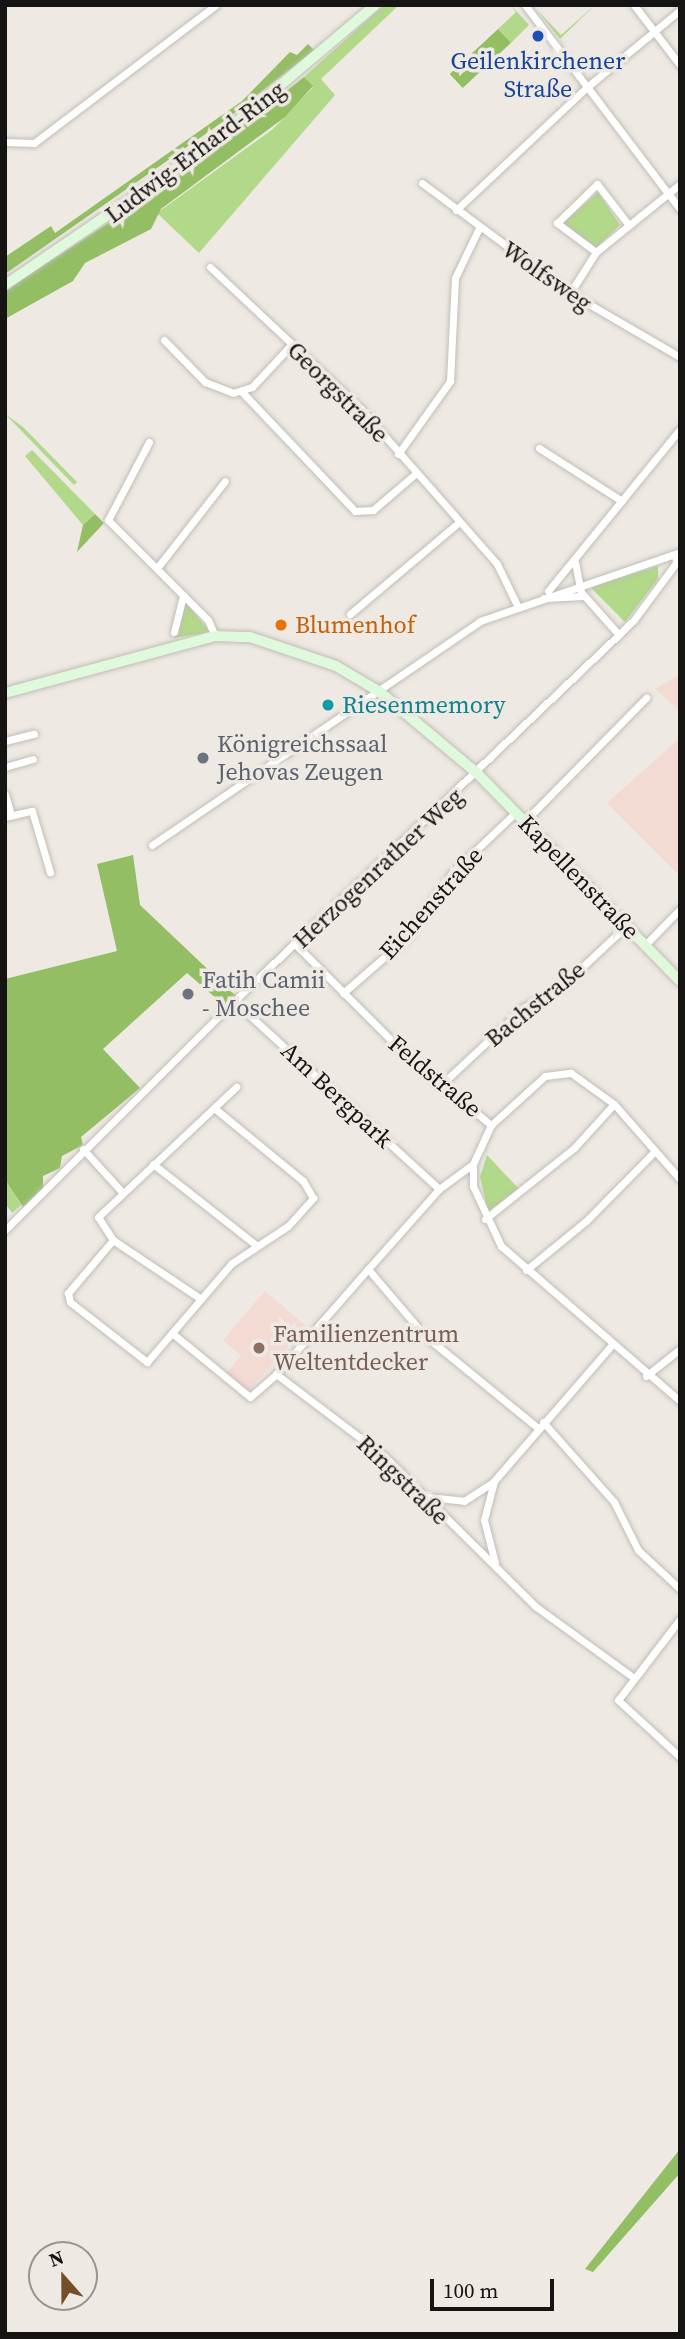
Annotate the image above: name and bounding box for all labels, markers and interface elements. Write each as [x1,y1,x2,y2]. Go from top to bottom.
marker: Geilenkirchener Straße [530,28,546,44]
place label: Geilenkirchener Straße [451,47,625,103]
street label: Ludwig-Erhard-Ring [99,75,291,229]
street label: Wolfsweg [497,235,597,317]
street label: Georgstraße [282,336,394,448]
place label: Blumenhof [295,611,415,639]
marker: Blumenhof [273,617,289,633]
place label: Riesenmemory [342,691,506,719]
marker: Riesenmemory [320,697,336,713]
place label: Königreichssaal Jehovas Zeugen [217,730,387,786]
marker: Königreichssaal Jehovas Zeugen [195,750,211,766]
street label: Herzogenrather Weg [287,782,469,954]
street label: Kapellenstraße [513,809,645,945]
street label: Eichenstraße [373,841,489,965]
street label: Bachstraße [479,955,591,1053]
place label: Fatih Camii - Moschee [202,966,325,1022]
marker: Fatih Camii - Moschee [180,986,196,1002]
street label: Feldstraße [383,1029,487,1123]
street label: Am Bergpark [275,1036,399,1154]
place label: Familienzentrum Weltentdecker [273,1320,459,1376]
marker: Familienzentrum Weltentdecker [251,1340,267,1356]
street label: Ringstraße [351,1429,455,1531]
north arrow [28,2241,98,2311]
text: N [45,2244,67,2273]
scale bar [433,2266,557,2310]
text: 100 m [443,2276,498,2305]

